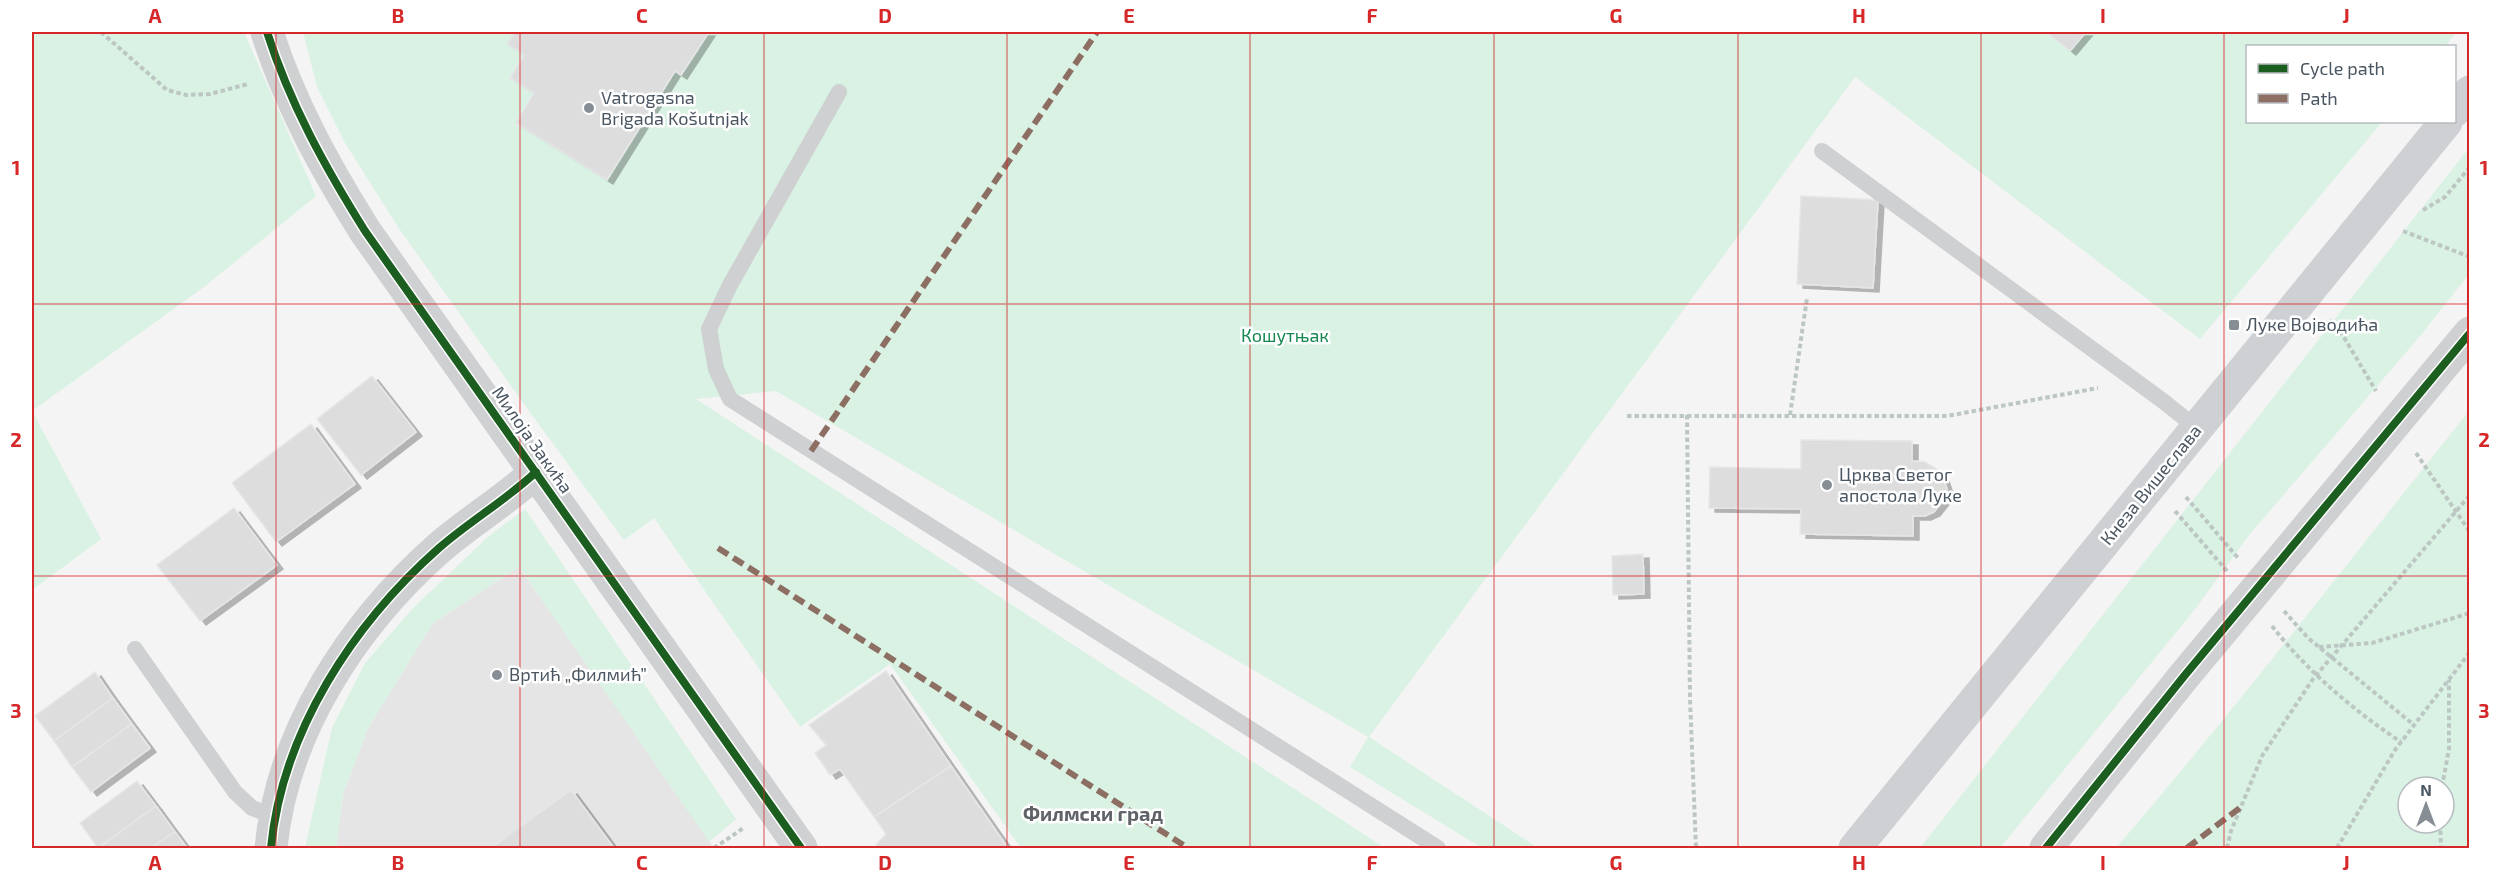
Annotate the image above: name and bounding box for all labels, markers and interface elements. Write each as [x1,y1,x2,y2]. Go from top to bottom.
text: A [148,3,162,27]
text: B [392,3,404,27]
text: C [636,3,648,27]
text: D [878,3,892,27]
text: E [1123,3,1135,27]
text: F [1366,3,1378,27]
text: G [1610,3,1622,27]
text: H [1852,3,1866,27]
text: I [2100,3,2106,27]
text: J [2342,3,2350,27]
legend [2246,45,2456,123]
text: Cycle path [2300,57,2385,79]
place label: Vatrogasna Brigada Košutnjak [601,86,749,129]
text: Path [2300,87,2338,109]
marker: Vatrogasna Brigada Košutnjak [582,101,596,115]
text: 1 [12,155,20,179]
text: 1 [2480,155,2488,179]
place label: Луке Војводића [2246,313,2378,335]
marker: Луке Војводића [2227,318,2241,332]
park label: Кошутњак [1241,324,1329,346]
street label: Милоја Закића [488,382,578,497]
street label: Кнеза Вишеслава [2095,420,2206,549]
text: 2 [10,427,22,451]
text: 2 [2478,427,2490,451]
place label: Црква Светог апостола Луке [1839,463,1962,506]
marker: Црква Светог апостола Луке [1820,478,1834,492]
place label: Вртић „Филмић” [509,663,647,685]
marker: Вртић „Филмић” [490,668,504,682]
text: 3 [10,698,22,722]
text: 3 [2478,698,2490,722]
north arrow [2396,775,2456,835]
text: N [2420,780,2432,799]
district label: Филмски град [1023,801,1164,825]
text: A [148,850,162,874]
text: B [392,850,404,874]
text: C [636,850,648,874]
text: D [878,850,892,874]
text: E [1123,850,1135,874]
text: F [1366,850,1378,874]
text: G [1610,850,1622,874]
text: H [1852,850,1866,874]
text: I [2100,850,2106,874]
text: J [2342,850,2350,874]

